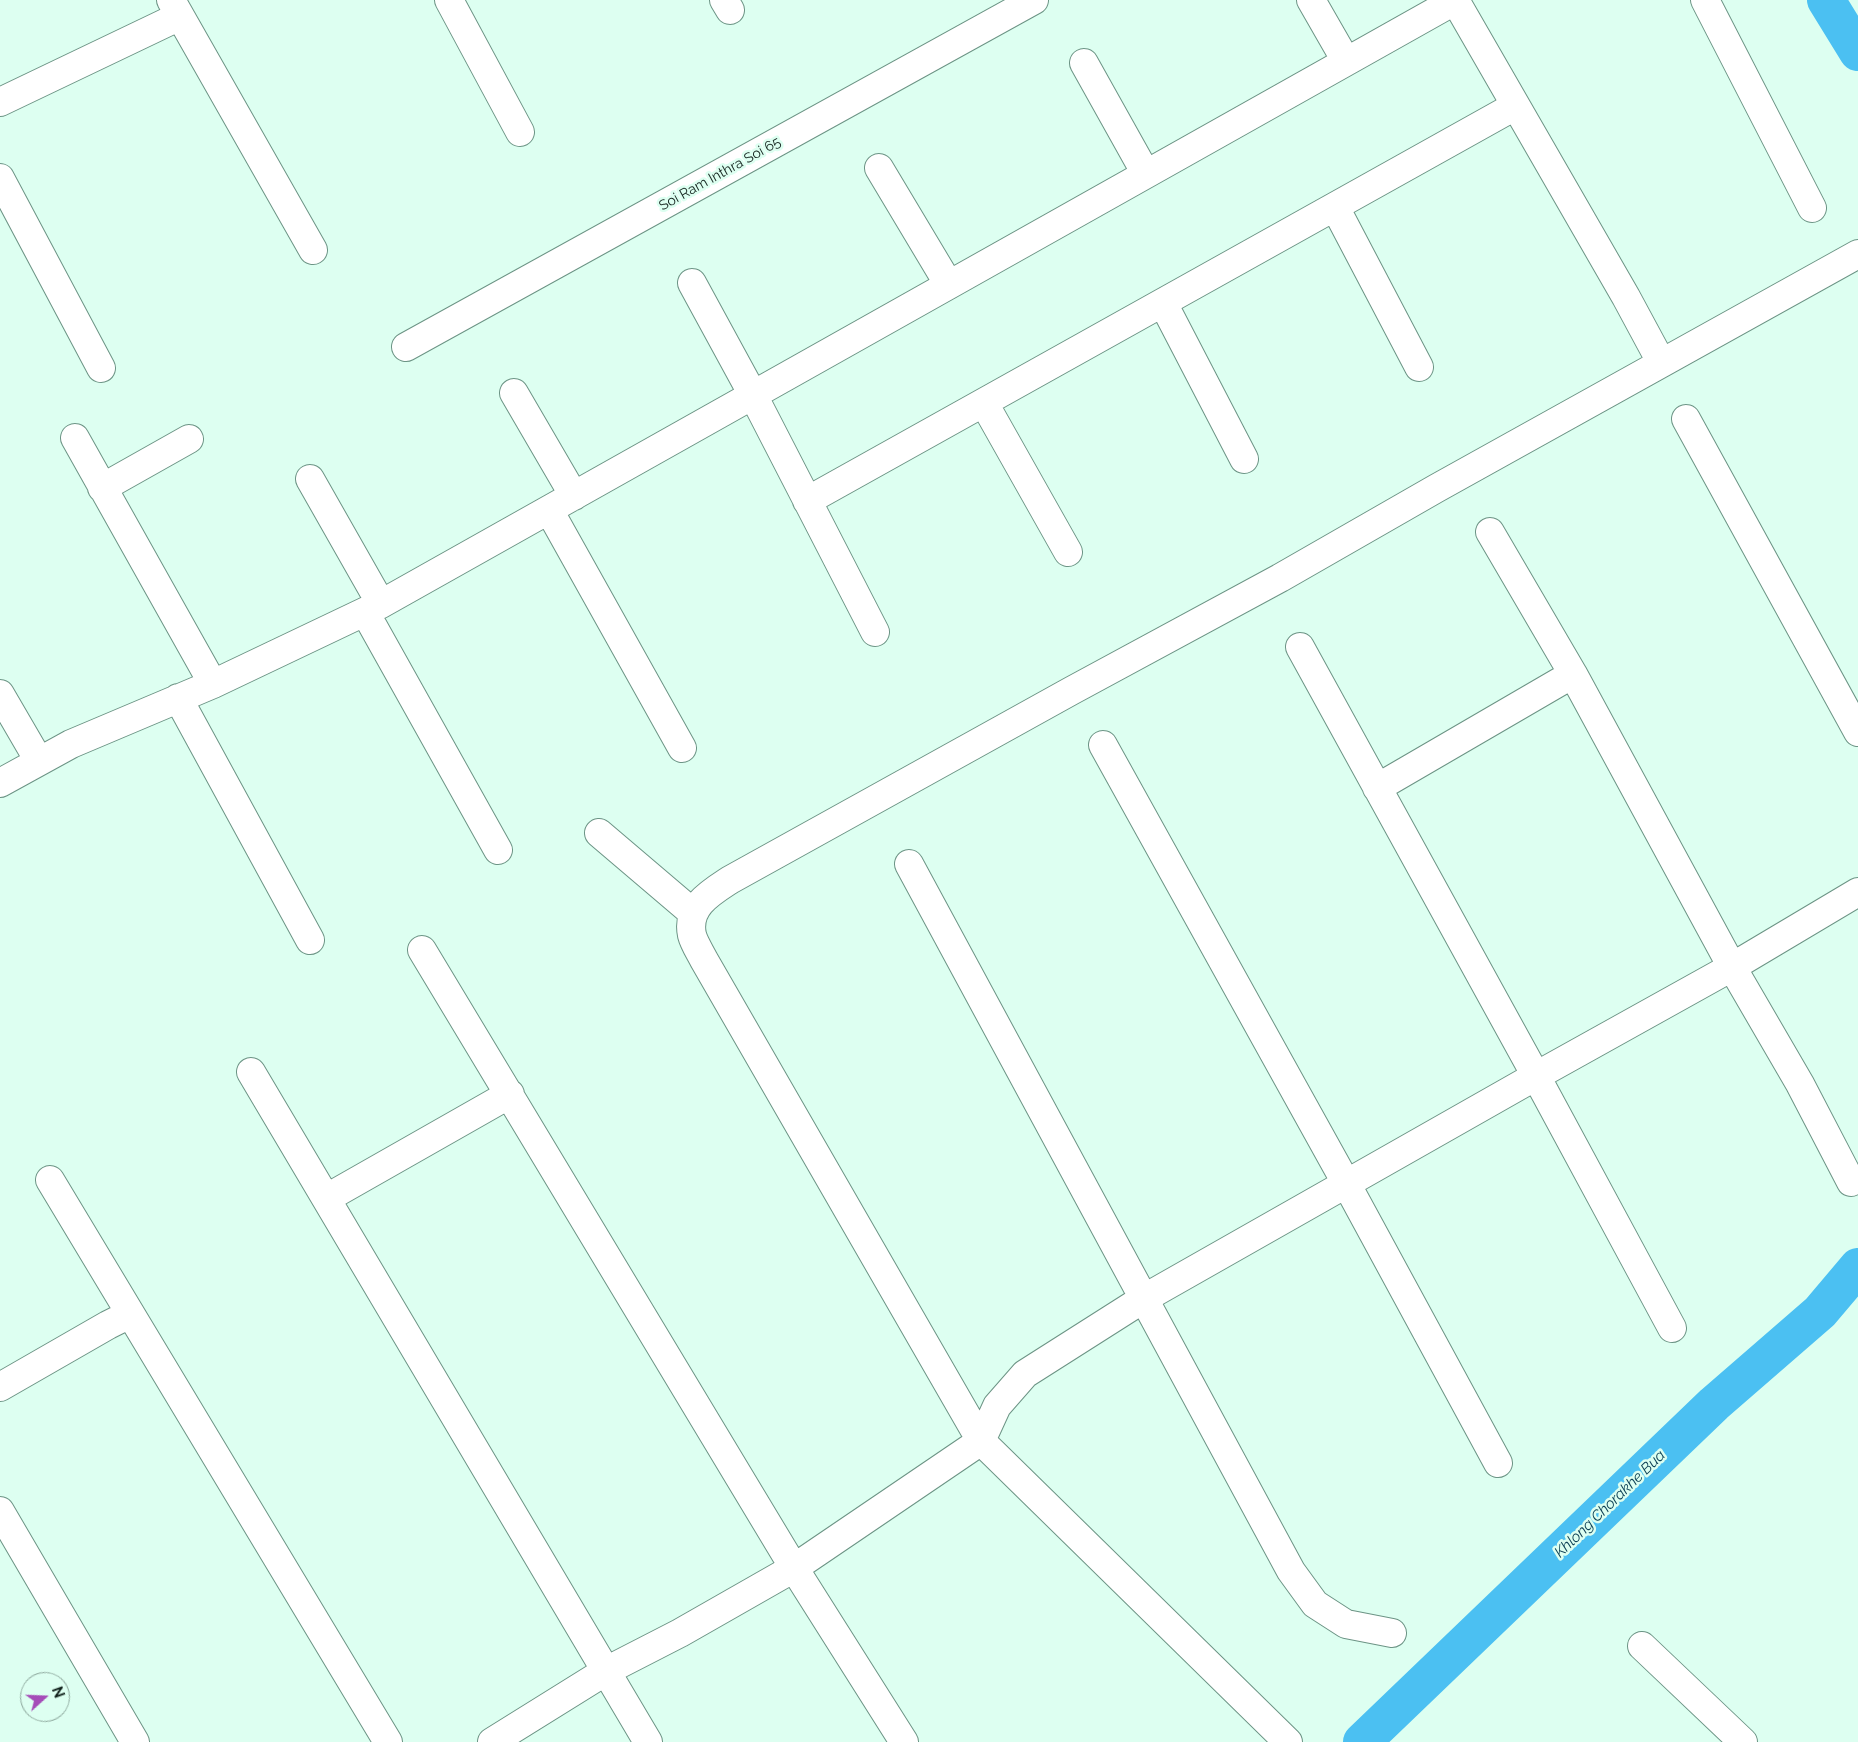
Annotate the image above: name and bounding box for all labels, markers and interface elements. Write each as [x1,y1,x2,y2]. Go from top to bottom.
street label: Soi Ram Inthra Soi 65 [656,134,784,214]
water label: Khlong Chorakhe Bua [1551,1446,1669,1562]
north arrow [20,1672,70,1722]
text: N [49,1684,68,1700]

